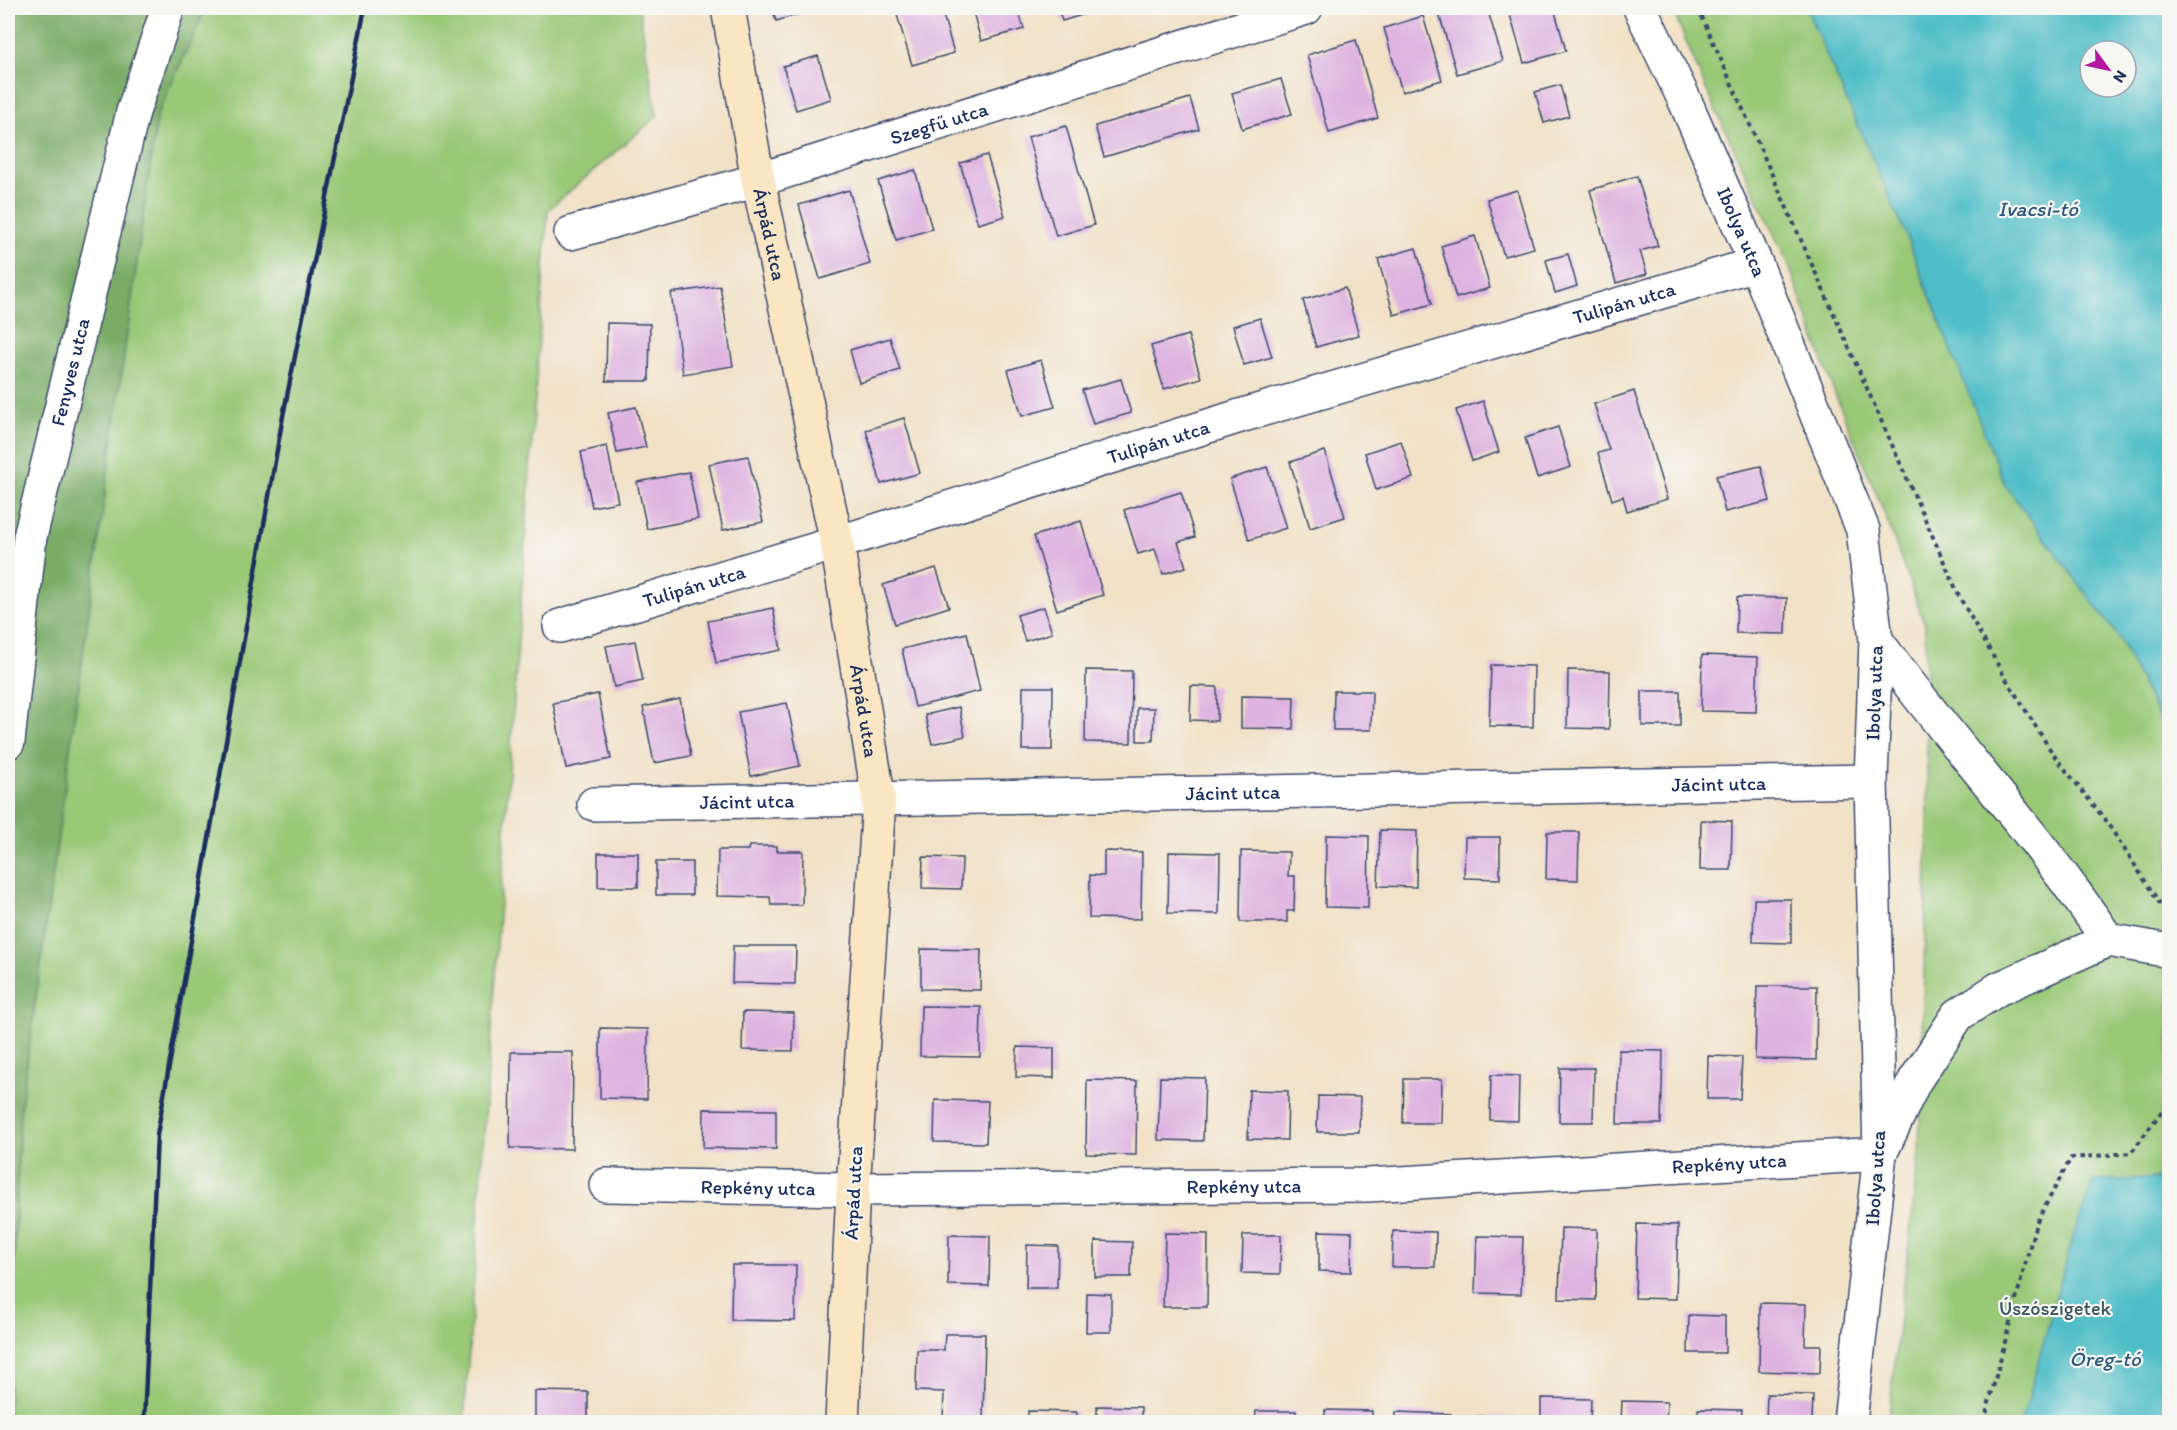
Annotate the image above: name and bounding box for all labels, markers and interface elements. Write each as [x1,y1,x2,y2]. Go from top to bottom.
north arrow [2078,39,2138,99]
text: N [2109,67,2131,87]
street label: Szegfű utca [887,96,991,150]
street label: Ibolya utca [1712,183,1772,281]
street label: Árpád utca [748,186,792,283]
water label: Ivacsi-tó [1998,196,2079,221]
street label: Tulipán utca [1570,276,1679,329]
street label: Fenyves utca [45,315,95,428]
street label: Tulipán utca [1104,414,1213,469]
street label: Tulipán utca [640,559,749,613]
street label: Ibolya utca [1860,644,1888,741]
street label: Árpád utca [845,662,884,759]
street label: Jácint utca [1671,771,1767,797]
street label: Jácint utca [1185,780,1281,805]
street label: Jácint utca [699,788,795,814]
street label: Ibolya utca [1860,1129,1890,1227]
street label: Árpád utca [839,1145,867,1241]
street label: Repkény utca [1671,1148,1788,1179]
street label: Repkény utca [1186,1174,1302,1198]
street label: Repkény utca [700,1175,816,1200]
park label: Úszószigetek [1999,1296,2112,1320]
water label: Öreg-tó [2069,1346,2142,1371]

